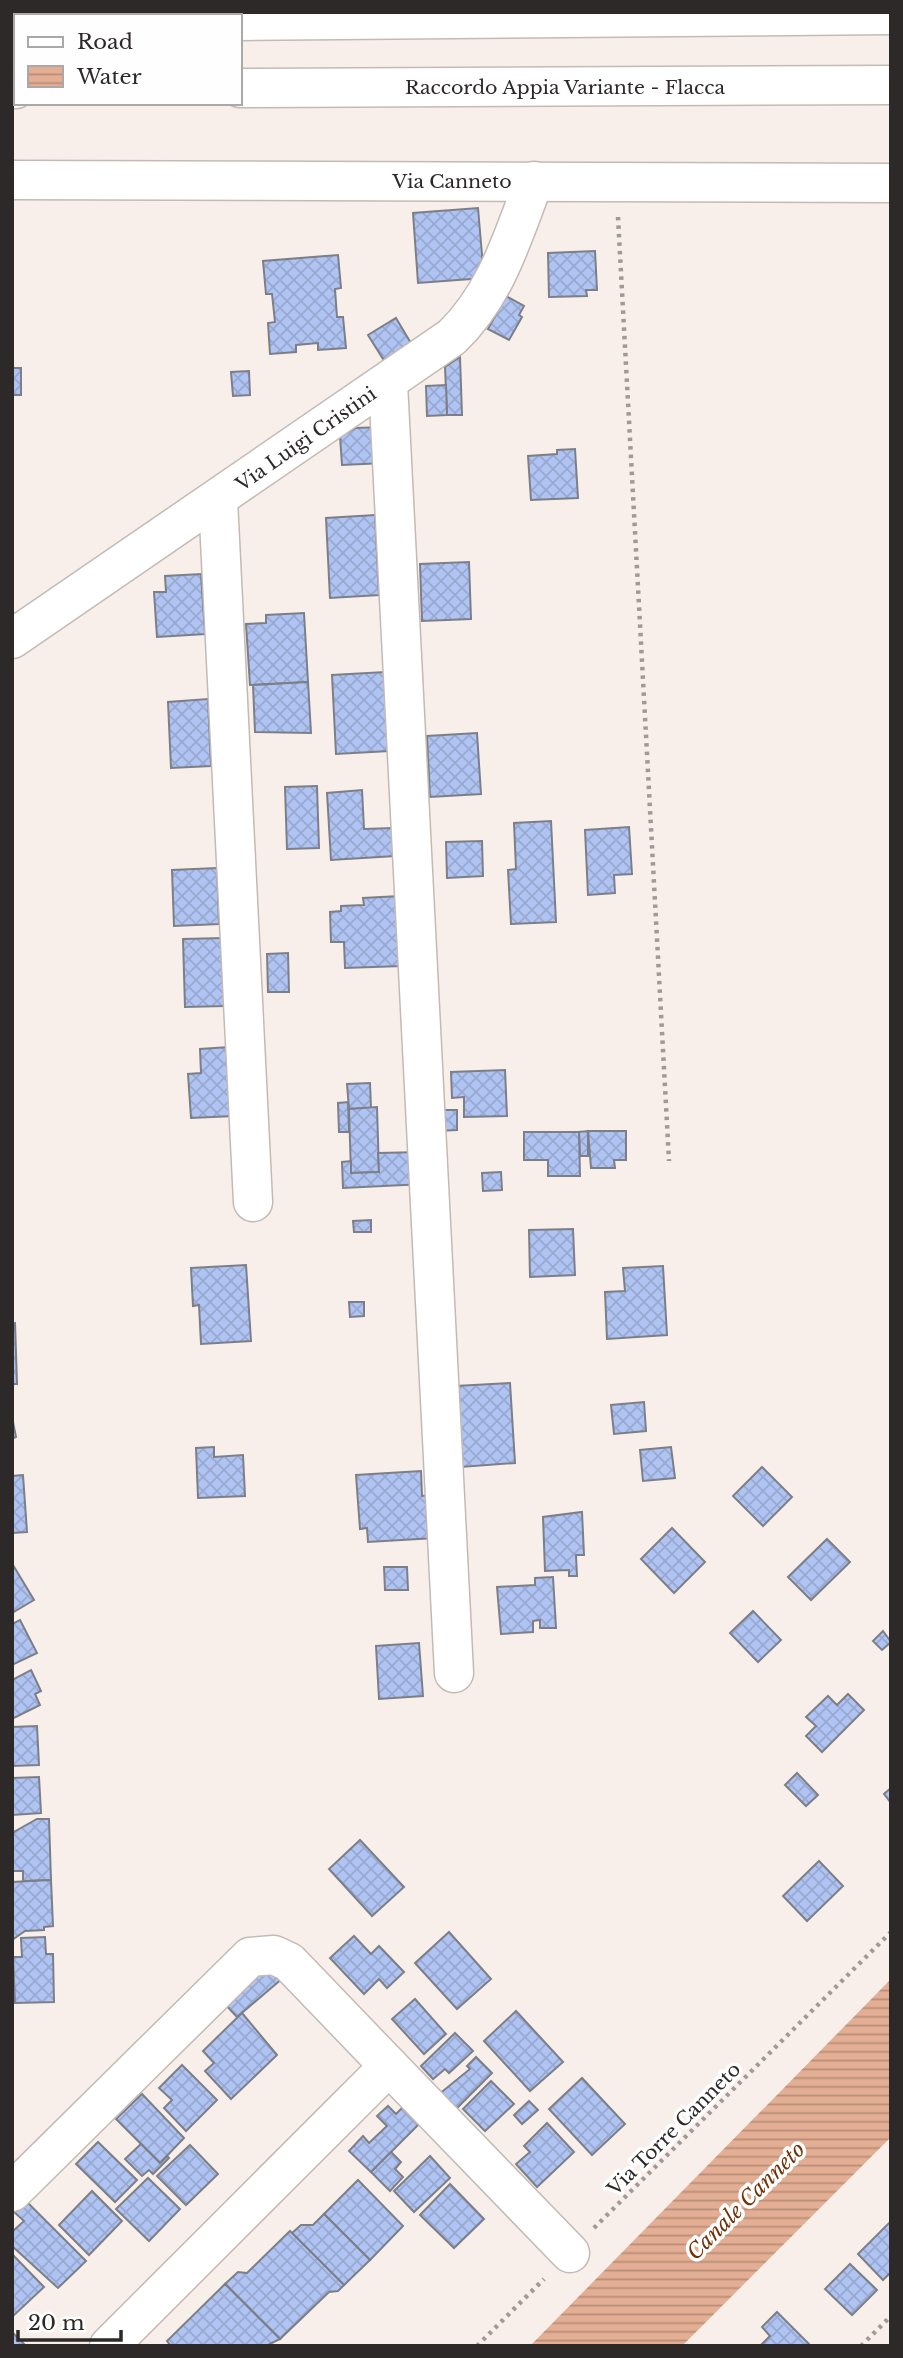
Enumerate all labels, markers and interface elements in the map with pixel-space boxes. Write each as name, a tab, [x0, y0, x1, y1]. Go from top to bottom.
legend	[14, 14, 242, 105]
text: Road	[77, 29, 133, 55]
text: Water	[76, 64, 141, 90]
street label: Raccordo Appia Variante - Flacca	[405, 76, 725, 99]
street label: Via Canneto	[391, 170, 512, 193]
street label: Via Luigi Cristini	[231, 382, 381, 497]
street label: Via Torre Canneto	[602, 2058, 745, 2201]
water label: Canale Canneto	[682, 2137, 810, 2265]
scale bar	[18, 2298, 121, 2342]
text: 20 m	[28, 2310, 85, 2336]

